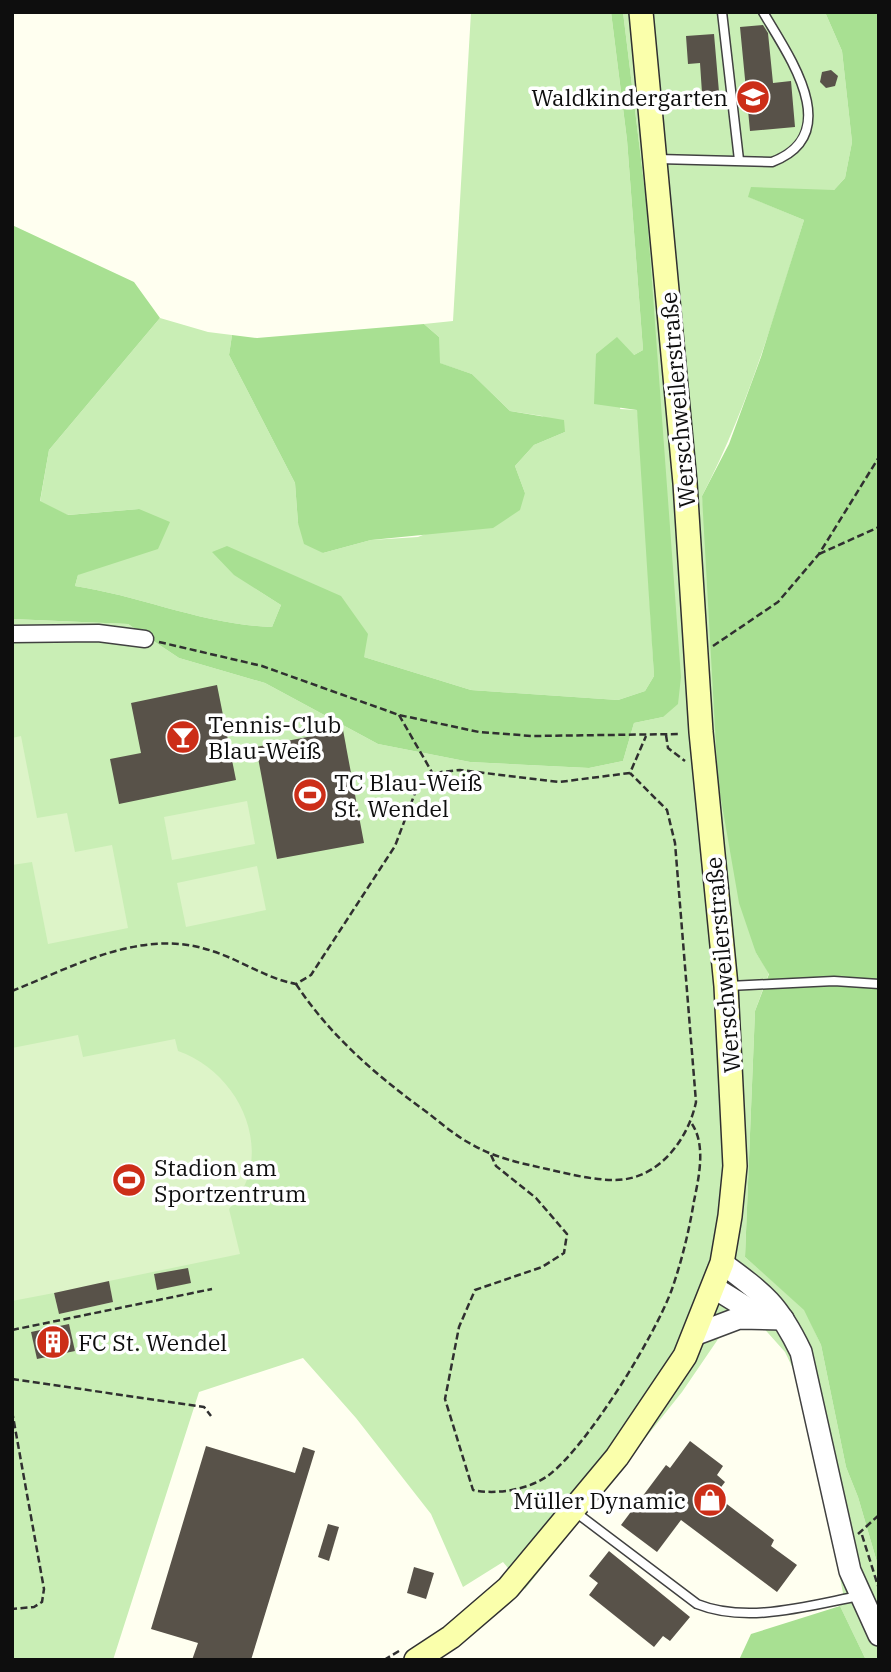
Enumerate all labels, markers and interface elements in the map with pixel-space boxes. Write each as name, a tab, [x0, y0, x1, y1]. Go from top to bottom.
school or university icon: Waldkindergarten	[734, 78, 772, 116]
place label: Waldkindergarten	[531, 82, 728, 112]
street label: Werschweilerstraße	[653, 291, 701, 509]
place label: Tennis-Club Blau-Weiß	[208, 709, 341, 765]
bar icon: Tennis-Club Blau-Weiß	[164, 718, 202, 756]
place label: TC Blau-Weiß St. Wendel	[334, 767, 482, 823]
sports icon: TC Blau-Weiß St. Wendel	[291, 776, 329, 814]
street label: Werschweilerstraße	[698, 856, 746, 1074]
place label: Stadion am Sportzentrum	[154, 1152, 307, 1208]
sports icon: Stadion am Sportzentrum	[110, 1161, 148, 1199]
building icon: FC St. Wendel	[34, 1323, 72, 1361]
place label: FC St. Wendel	[78, 1327, 227, 1357]
shop icon: Müller Dynamic	[691, 1481, 729, 1519]
place label: Müller Dynamic	[513, 1485, 686, 1515]

